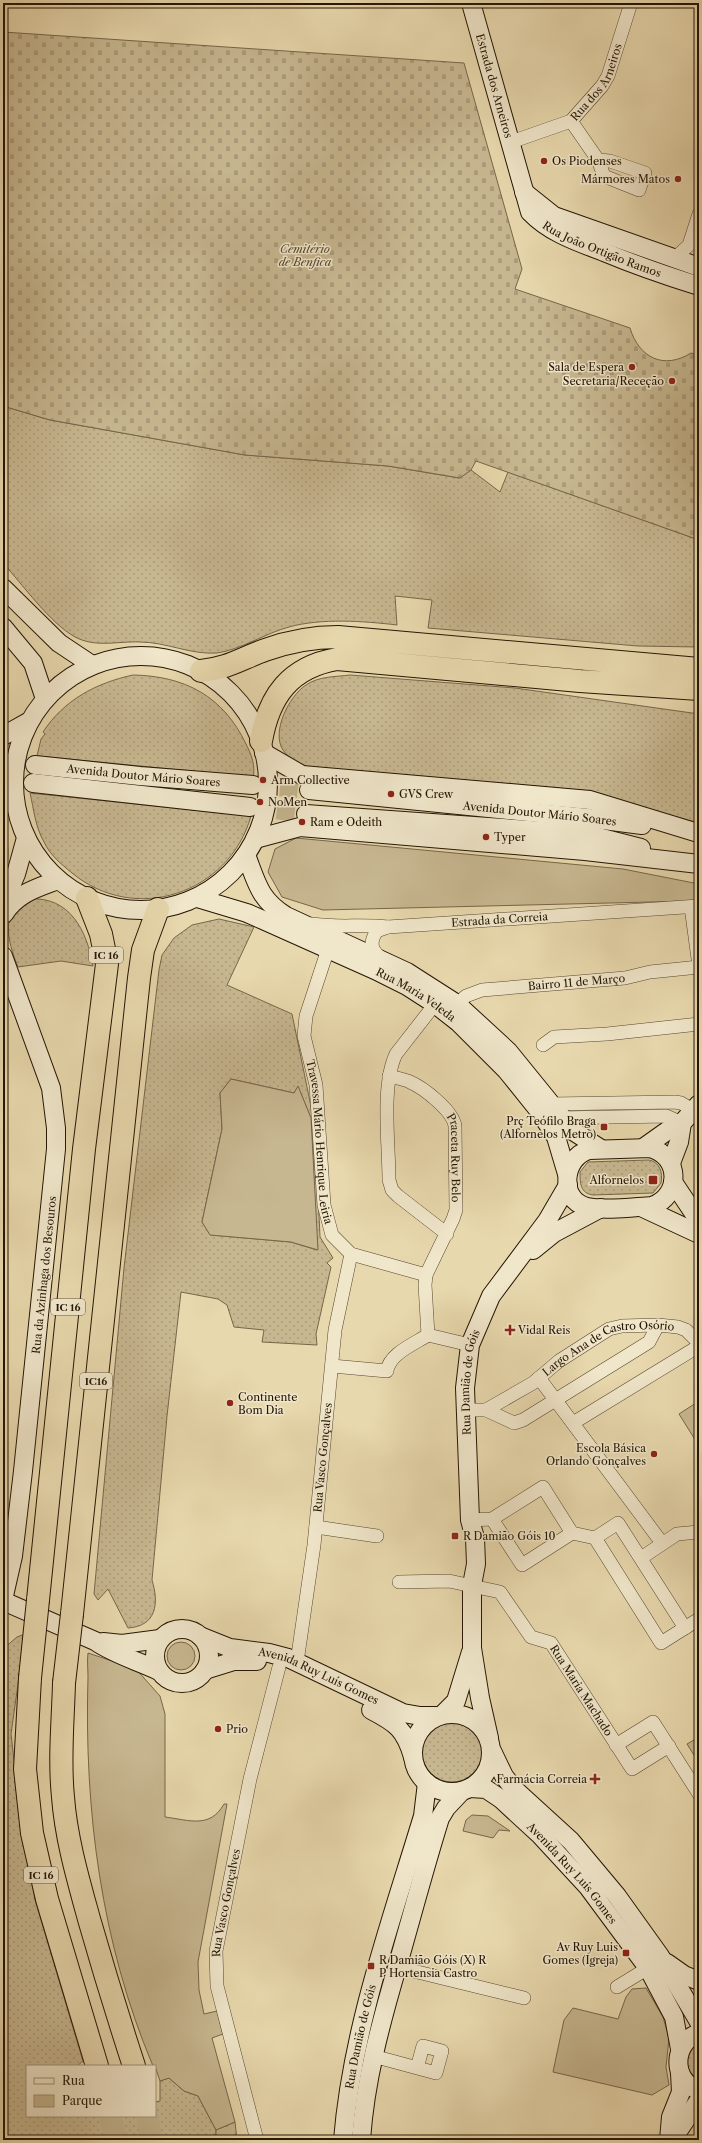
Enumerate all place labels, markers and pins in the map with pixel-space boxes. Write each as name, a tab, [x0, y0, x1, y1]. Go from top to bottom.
place label: Os Piodenses	[552, 154, 622, 168]
marker: Os Piodenses	[539, 156, 549, 166]
place label: Mármores Matos	[581, 172, 670, 186]
marker: Mármores Matos	[673, 174, 683, 184]
place label: Sala de Espera	[548, 360, 624, 374]
marker: Sala de Espera	[627, 362, 637, 372]
place label: Secretaria/Receção	[563, 374, 664, 388]
marker: Secretaria/Receção	[667, 376, 677, 386]
place label: Arm Collective	[270, 773, 350, 787]
marker: Arm Collective	[258, 775, 268, 785]
place label: GVS Crew	[399, 787, 454, 801]
marker: GVS Crew	[386, 789, 396, 799]
place label: NoMen	[268, 795, 307, 809]
marker: NoMen	[255, 797, 265, 807]
place label: Ram e Odeith	[310, 815, 382, 829]
marker: Ram e Odeith	[297, 817, 307, 827]
place label: Typer	[494, 830, 526, 844]
marker: Typer	[481, 832, 491, 842]
place label: Prç Teófilo Braga (Alfornelos Metro)	[500, 1114, 596, 1141]
marker: Prç Teófilo Braga (Alfornelos Metro)	[599, 1122, 609, 1132]
place label: Alfornelos	[589, 1173, 644, 1187]
marker: Alfornelos	[647, 1174, 659, 1186]
place label: Vidal Reis	[517, 1323, 570, 1337]
marker: Vidal Reis	[505, 1325, 515, 1335]
place label: Continente Bom Dia	[238, 1390, 297, 1417]
marker: Continente Bom Dia	[225, 1398, 235, 1408]
place label: Escola Básica Orlando Gonçalves	[546, 1441, 646, 1468]
marker: Escola Básica Orlando Gonçalves	[649, 1449, 659, 1459]
place label: R Damião Góis 10	[463, 1529, 556, 1543]
marker: R Damião Góis 10	[450, 1531, 460, 1541]
place label: Prio	[226, 1722, 248, 1736]
marker: Prio	[213, 1724, 223, 1734]
place label: Farmácia Correia	[496, 1772, 587, 1786]
marker: Farmácia Correia	[590, 1774, 600, 1784]
place label: Av Ruy Luis Gomes (Igreja)	[542, 1940, 618, 1967]
marker: Av Ruy Luis Gomes (Igreja)	[621, 1948, 631, 1958]
place label: R Damião Góis (X) R P Hortensia Castro	[379, 1953, 487, 1980]
marker: R Damião Góis (X) R P Hortensia Castro	[366, 1961, 376, 1971]

